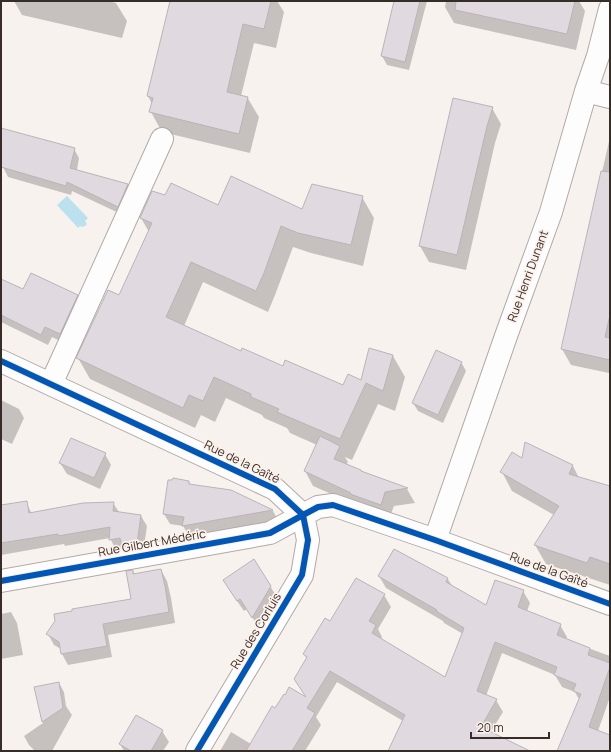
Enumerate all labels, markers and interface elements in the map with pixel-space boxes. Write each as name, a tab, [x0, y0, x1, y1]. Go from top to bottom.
street label: Rue Henri Dunant	[503, 227, 552, 324]
street label: Rue de la Gaîté	[202, 436, 283, 487]
street label: Rue Gilbert Médéric	[97, 525, 207, 560]
street label: Rue de la Gaîté	[508, 547, 591, 592]
street label: Rue des Corluis	[226, 590, 285, 672]
scale bar	[471, 714, 549, 740]
text: 20 m	[477, 719, 504, 736]

